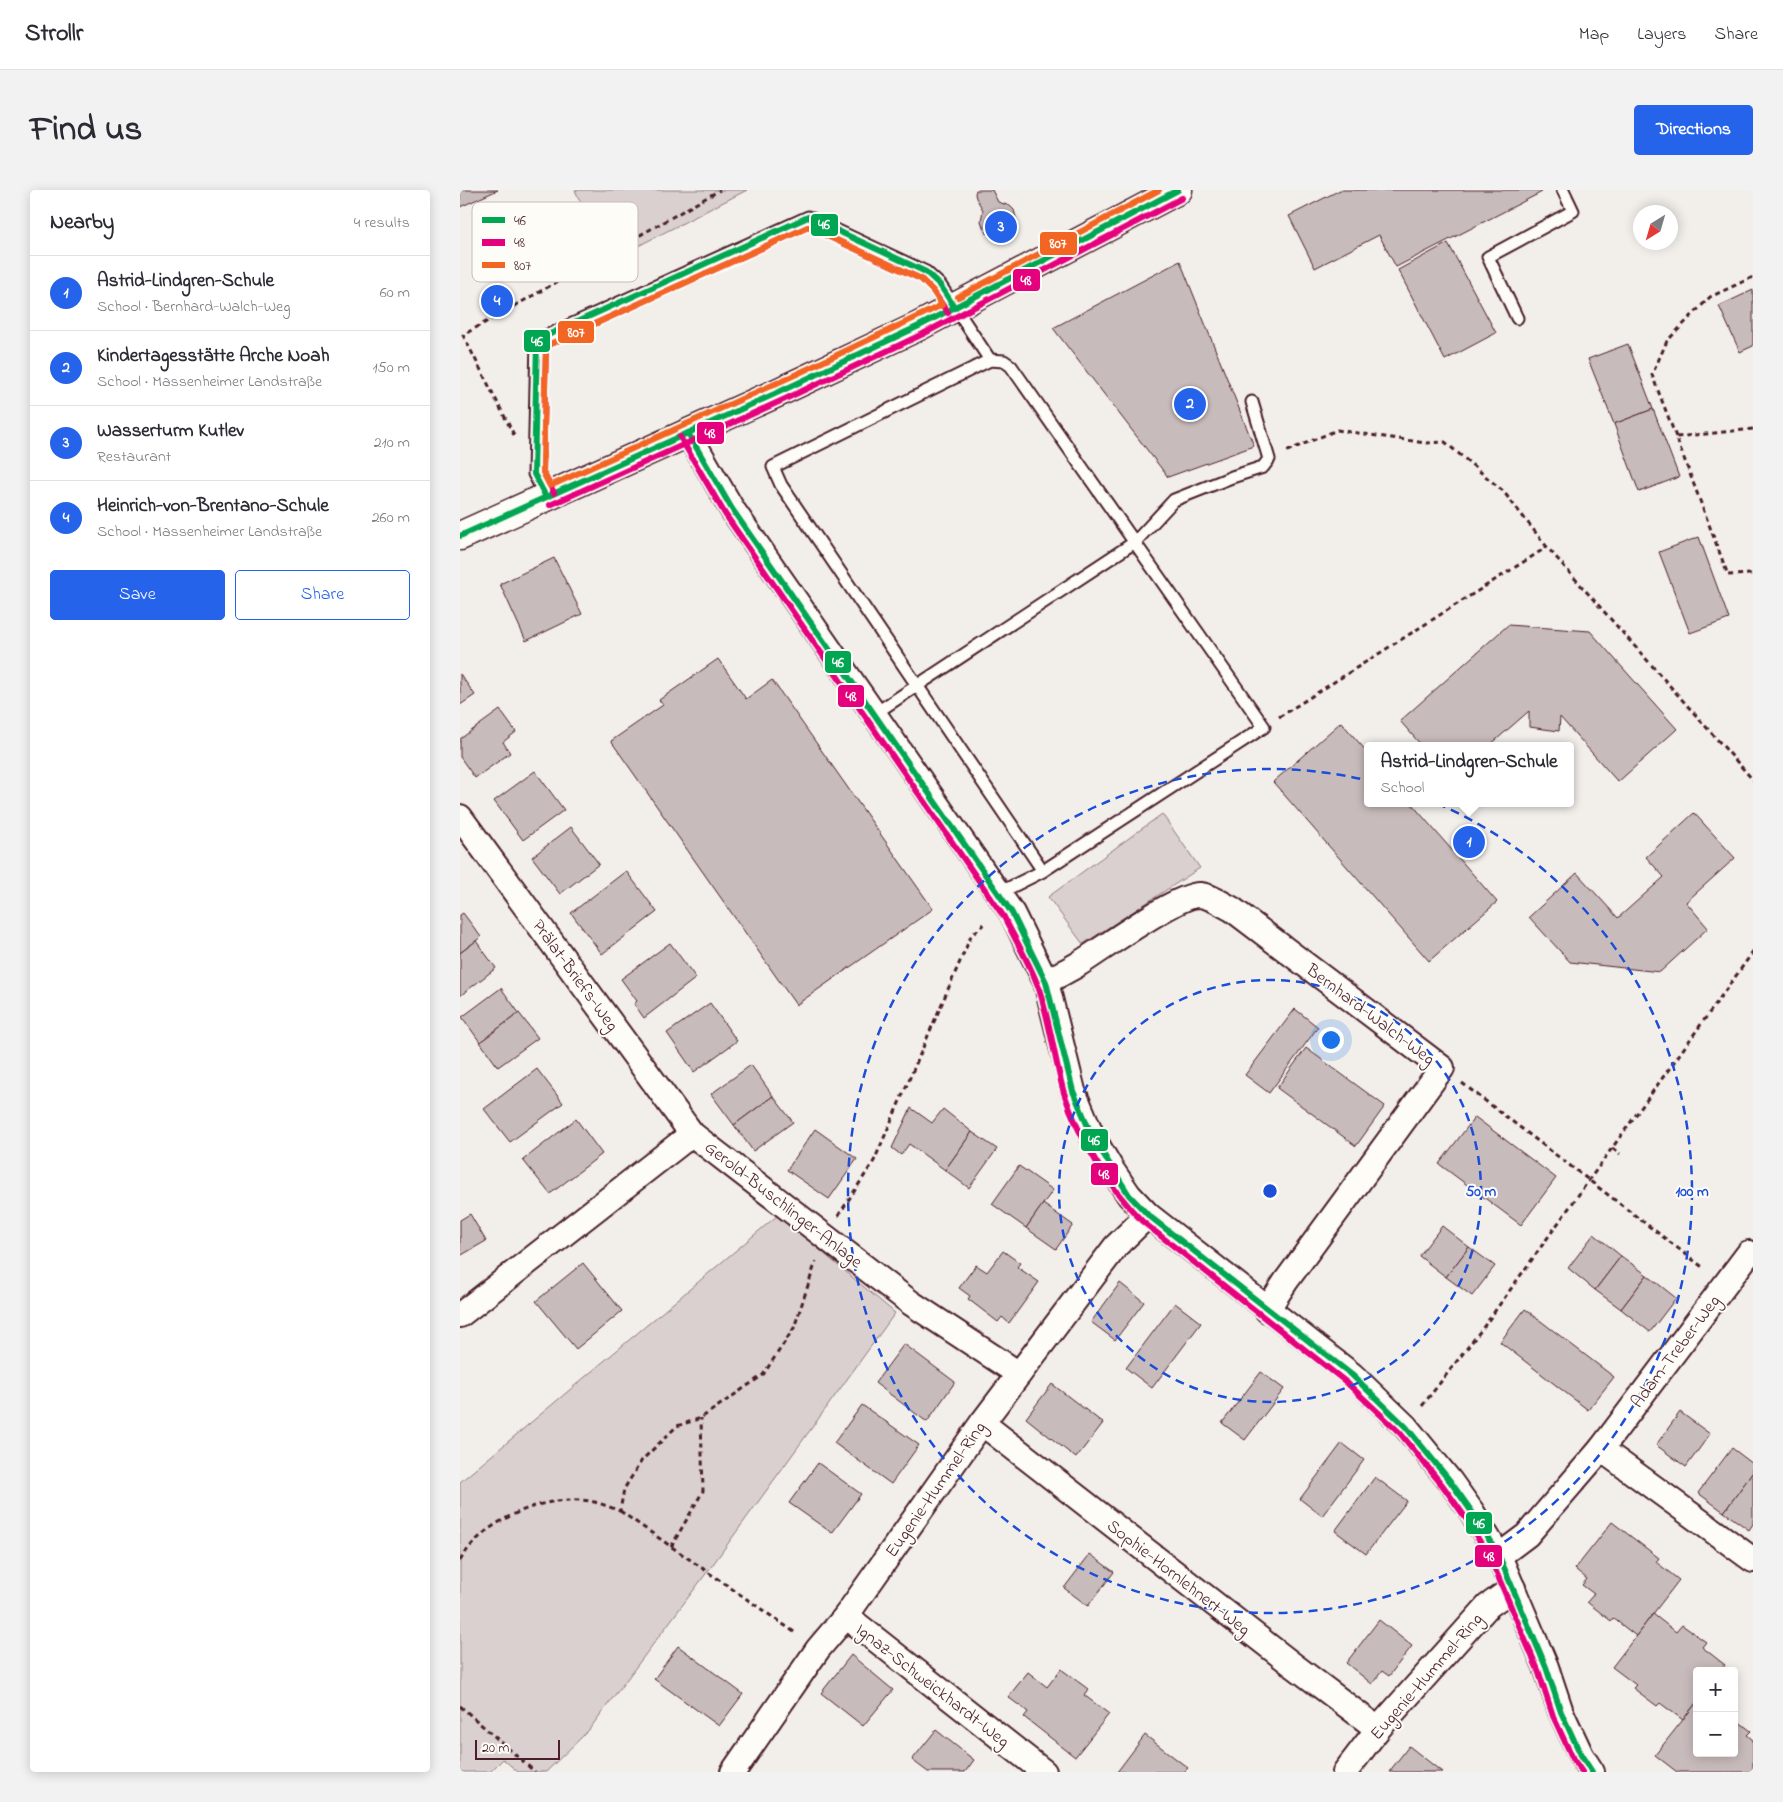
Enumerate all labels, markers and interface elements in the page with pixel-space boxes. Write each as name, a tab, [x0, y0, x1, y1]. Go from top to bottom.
text: Strollr	[25, 17, 83, 52]
text: Map	[1579, 22, 1609, 48]
text: Layers	[1637, 22, 1687, 48]
text: Share	[1715, 22, 1758, 48]
text: Find us	[30, 105, 142, 156]
button: Directions	[1634, 105, 1753, 155]
legend	[472, 202, 638, 282]
north arrow	[1633, 205, 1678, 250]
text: Nearby	[50, 208, 114, 238]
pin: 3	[985, 208, 1017, 246]
text: 4 results	[354, 211, 410, 235]
text: 46	[514, 211, 526, 232]
line badge: 46	[810, 213, 839, 237]
text: 46	[817, 215, 831, 236]
line badge: 807	[1039, 231, 1078, 256]
text: 48	[514, 233, 525, 254]
text: 807	[1048, 234, 1067, 255]
text: 807	[514, 256, 531, 277]
text: Astrid-Lindgren-Schule	[97, 268, 274, 295]
line badge: 48	[1012, 268, 1041, 292]
text: 48	[1019, 271, 1032, 292]
text: 1	[63, 281, 69, 305]
text: 60 m	[380, 281, 410, 305]
pin: 4	[481, 282, 513, 320]
text: School · Bernhard-Walch-Weg	[97, 295, 290, 319]
line badge: 807	[557, 320, 595, 344]
text: 807	[566, 323, 585, 344]
line badge: 46	[523, 329, 551, 353]
text: 46	[530, 332, 544, 353]
text: Kindertagesstätte Arche Noah	[97, 343, 329, 370]
text: 2	[62, 356, 70, 380]
text: 150 m	[372, 356, 410, 380]
text: School · Massenheimer Landstraße	[97, 370, 322, 394]
pin: 2	[1174, 385, 1206, 423]
text: Wasserturm Kutlev	[97, 418, 244, 445]
line badge: 48	[696, 421, 725, 445]
text: 48	[703, 424, 716, 445]
text: 3	[63, 431, 69, 455]
text: 210 m	[374, 431, 410, 455]
text: Restaurant	[97, 445, 171, 469]
text: Heinrich-von-Brentano-Schule	[97, 493, 329, 520]
text: 4	[63, 506, 69, 530]
text: 260 m	[372, 506, 410, 530]
text: School · Massenheimer Landstraße	[97, 520, 322, 544]
button: Save	[50, 570, 225, 620]
button: Share	[235, 570, 410, 620]
line badge: 46	[824, 650, 852, 674]
text: 46	[831, 653, 845, 674]
line badge: 48	[837, 684, 865, 708]
text: 48	[844, 687, 857, 708]
popup	[1364, 742, 1574, 807]
text: Astrid-Lindgren-Schule	[1381, 749, 1558, 776]
text: School	[1381, 776, 1424, 800]
pin: 1	[1453, 823, 1485, 861]
street label: Prälat-Briefs-Weg	[524, 915, 624, 1038]
street label: Bernhard-Walch-Weg	[1298, 958, 1440, 1074]
your location	[1318, 1027, 1344, 1053]
line badge: 46	[1080, 1128, 1109, 1152]
text: 46	[1087, 1131, 1101, 1152]
street label: Gerold-Buschlinger-Anlage	[698, 1136, 868, 1277]
line badge: 48	[1090, 1162, 1119, 1186]
text: 48	[1097, 1165, 1110, 1186]
text: 50 m	[1466, 1181, 1497, 1203]
text: 100 m	[1675, 1181, 1709, 1203]
centre of rings	[1261, 1182, 1279, 1200]
street label: Adam-Treber-Weg	[1625, 1290, 1729, 1415]
street label: Eugenie-Hummel-Ring	[880, 1417, 994, 1564]
line badge: 46	[1465, 1511, 1493, 1535]
street label: Sophie-Hornlehnert-Weg	[1100, 1514, 1255, 1644]
text: 46	[1472, 1514, 1486, 1535]
line badge: 48	[1474, 1544, 1503, 1568]
text: 48	[1482, 1547, 1495, 1568]
street label: Eugenie-Hummel-Ring	[1365, 1608, 1491, 1747]
street label: Ignaz-Schweickhardt-Weg	[849, 1618, 1014, 1756]
map controls	[1693, 1667, 1738, 1757]
button: +	[1693, 1667, 1738, 1712]
button: −	[1693, 1712, 1738, 1757]
scale bar	[475, 1737, 560, 1760]
text: 20 m	[482, 1738, 509, 1759]

